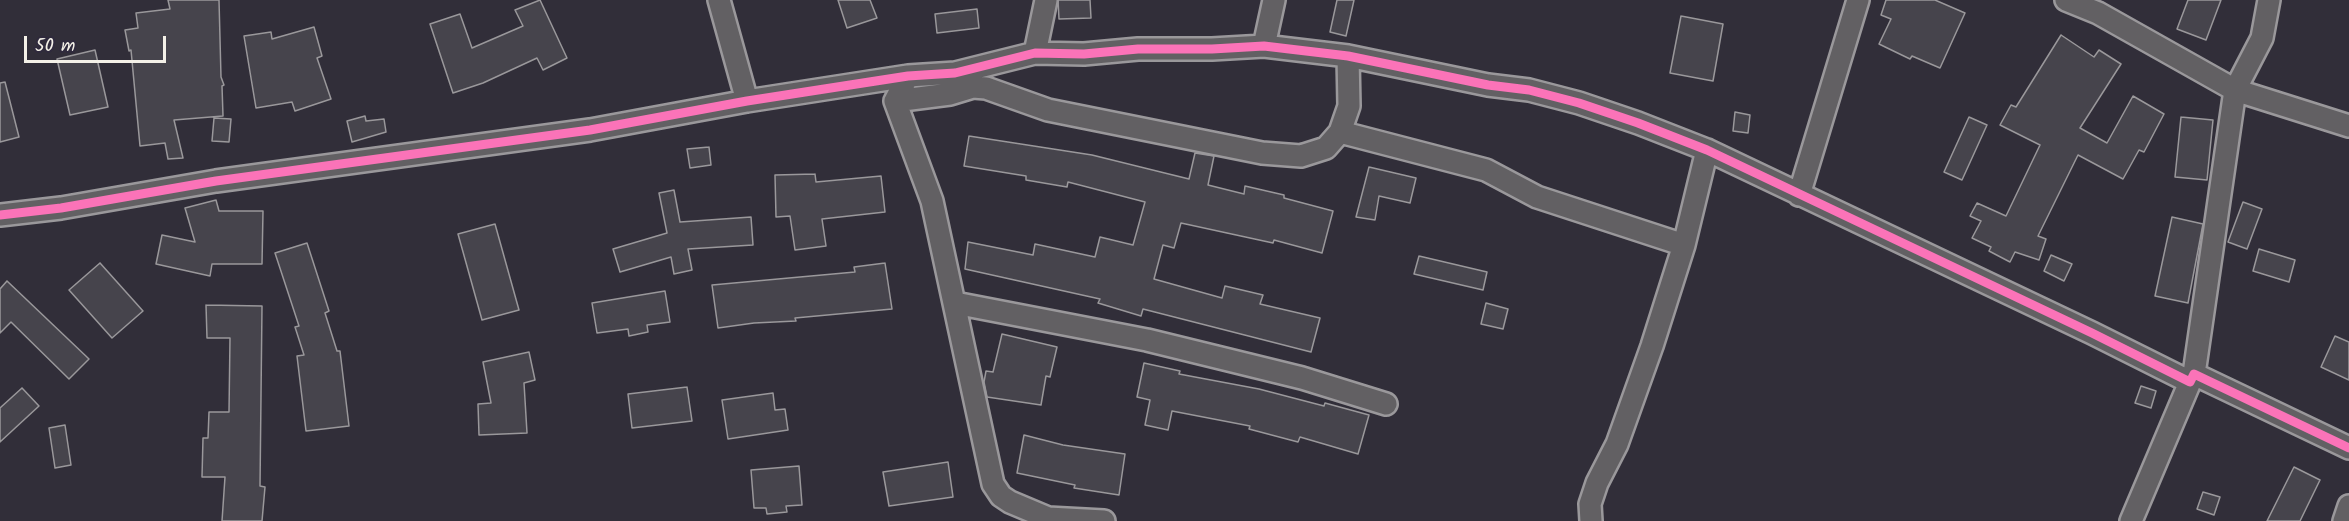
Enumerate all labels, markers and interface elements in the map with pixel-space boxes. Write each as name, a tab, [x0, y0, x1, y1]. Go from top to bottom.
scale bar	[27, 24, 170, 62]
text: 50 m	[35, 32, 75, 61]

